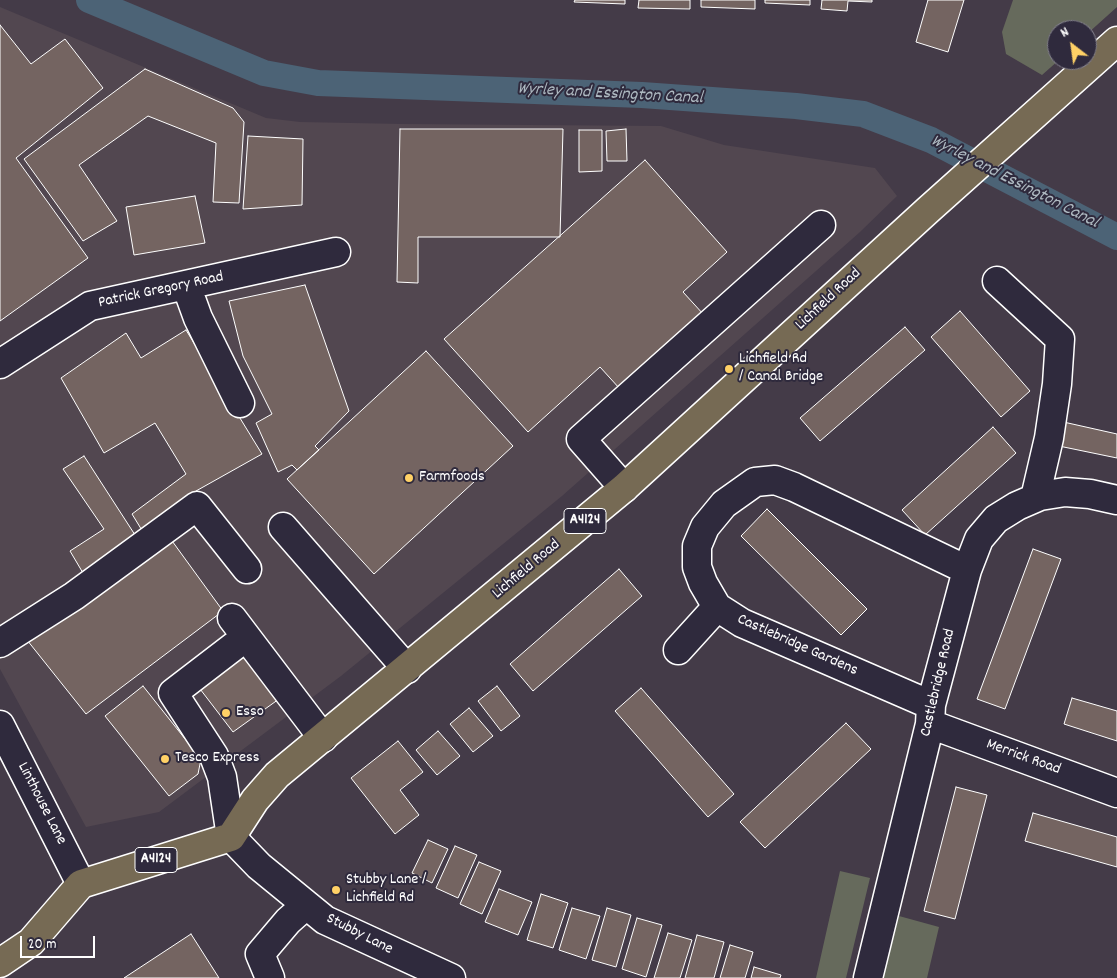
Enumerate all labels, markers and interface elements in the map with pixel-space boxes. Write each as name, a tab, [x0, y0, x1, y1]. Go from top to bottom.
north arrow	[1047, 20, 1097, 70]
text: N	[1057, 22, 1073, 43]
water label: Wyrley and Essington Canal	[517, 79, 703, 111]
water label: Wyrley and Essington Canal	[926, 131, 1102, 235]
street label: Lichfield Road	[792, 265, 866, 335]
street label: Patrick Gregory Road	[97, 268, 225, 314]
place label: Lichfield Rd / Canal Bridge	[739, 350, 823, 388]
marker: Lichfield Rd / Canal Bridge	[723, 363, 735, 375]
place label: Farmfoods	[419, 468, 485, 488]
marker: Farmfoods	[403, 472, 415, 484]
road number: A4124	[564, 508, 606, 534]
street label: Lichfield Road	[489, 536, 565, 604]
street label: Castlebridge Gardens	[734, 611, 860, 681]
street label: Castlebridge Road	[917, 627, 961, 739]
place label: Esso	[236, 703, 264, 723]
marker: Esso	[220, 707, 232, 719]
street label: Merrick Road	[983, 736, 1063, 780]
place label: Tesco Express	[175, 749, 259, 769]
marker: Tesco Express	[159, 753, 171, 765]
street label: Linthouse Lane	[12, 760, 70, 848]
road number: A4124	[135, 848, 177, 872]
place label: Stubby Lane / Lichfield Rd	[346, 871, 427, 909]
marker: Stubby Lane / Lichfield Rd	[330, 884, 342, 896]
street label: Stubby Lane	[322, 910, 396, 960]
scale bar	[22, 926, 98, 958]
text: 20 m	[28, 934, 56, 956]

